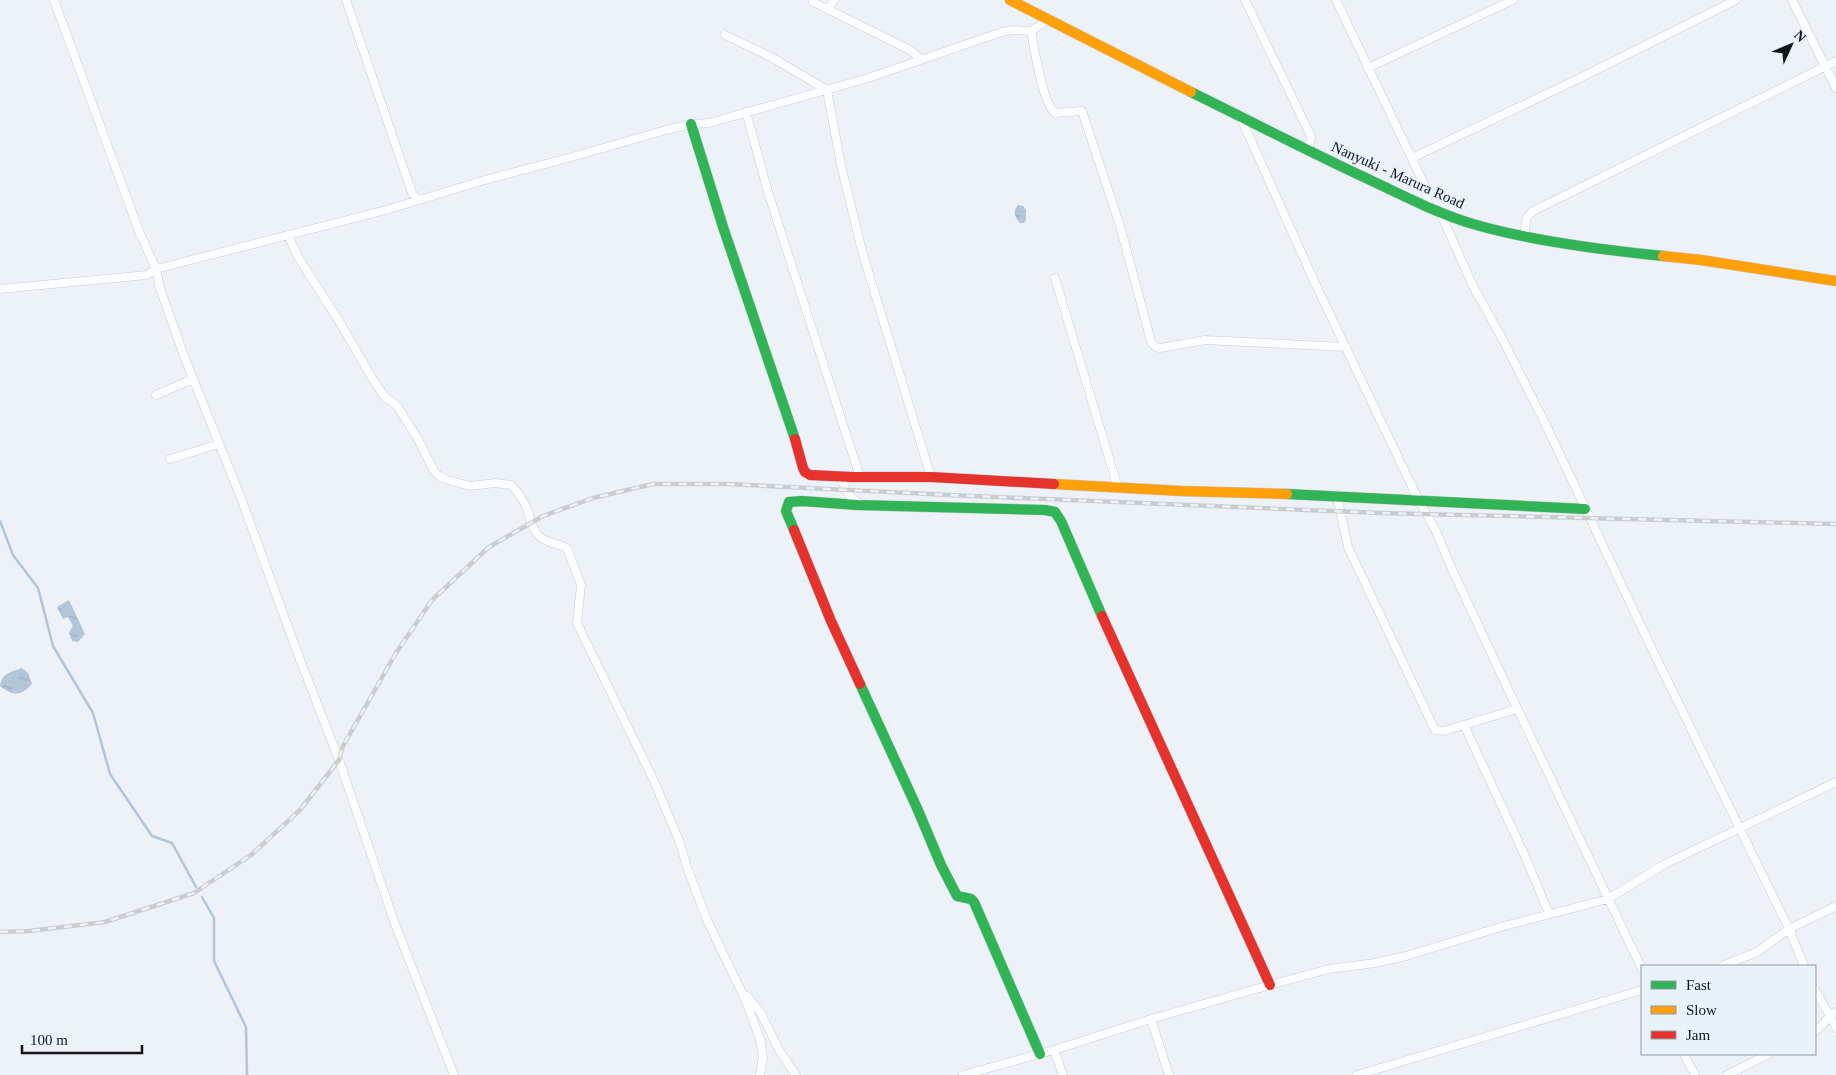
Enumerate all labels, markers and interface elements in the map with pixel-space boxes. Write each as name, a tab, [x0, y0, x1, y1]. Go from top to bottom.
north arrow	[1766, 20, 1816, 70]
text: N	[1791, 27, 1809, 45]
street label: Nanyuki - Marura Road	[1329, 138, 1467, 212]
legend	[1641, 965, 1816, 1055]
text: Fast	[1686, 977, 1712, 993]
text: Slow	[1686, 1002, 1717, 1018]
scale bar	[22, 1022, 142, 1054]
text: Jam	[1686, 1027, 1710, 1043]
text: 100 m	[30, 1032, 68, 1048]

